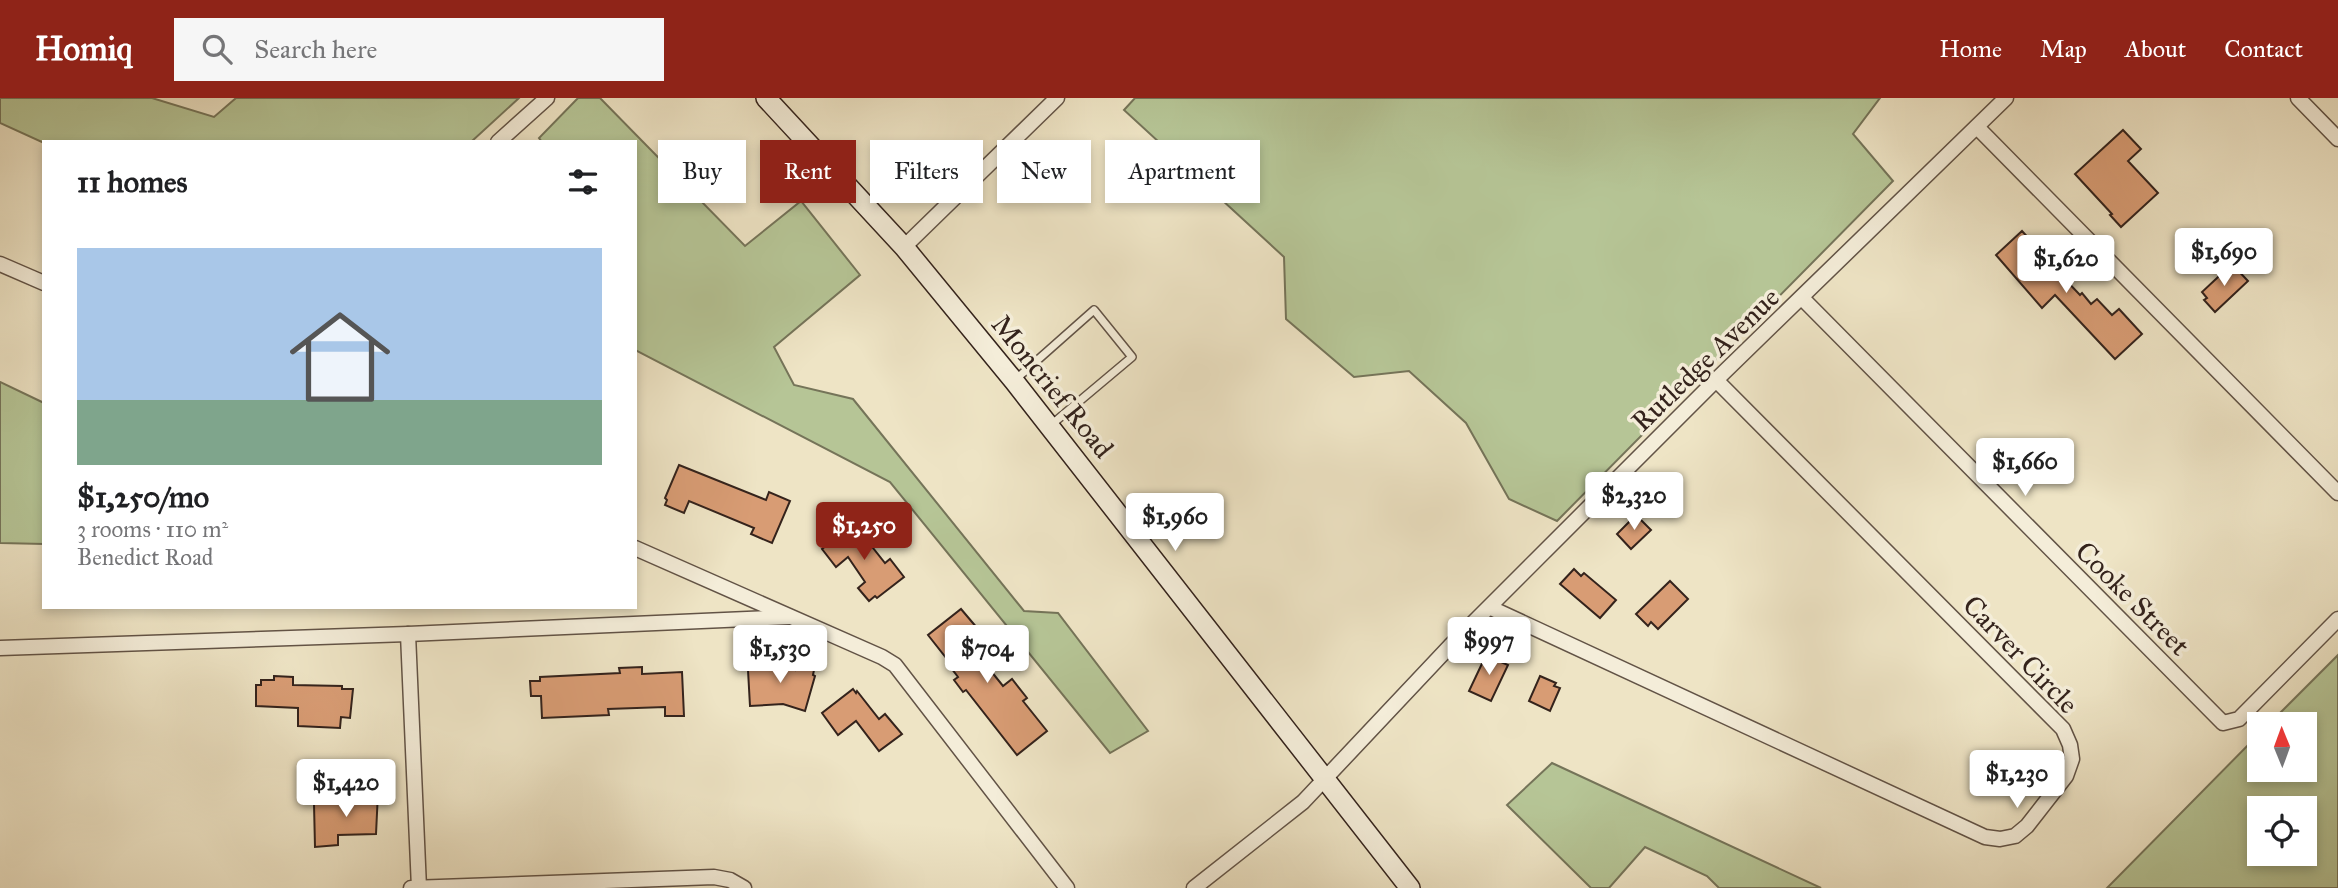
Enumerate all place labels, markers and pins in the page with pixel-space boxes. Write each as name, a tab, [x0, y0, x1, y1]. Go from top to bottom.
pin: $1,690	[2167, 228, 2281, 288]
pin: $1,620	[2009, 236, 2123, 295]
pin: $1,660	[1968, 438, 2082, 498]
pin: $2,320	[1577, 472, 1691, 532]
pin: $1,960	[1118, 494, 1232, 553]
pin: $1,250	[807, 503, 921, 562]
pin: $997	[1448, 618, 1530, 677]
pin: $1,530	[723, 626, 837, 685]
pin: $704	[946, 626, 1028, 685]
pin: $1,230	[1960, 750, 2074, 810]
pin: $1,420	[289, 760, 403, 819]

